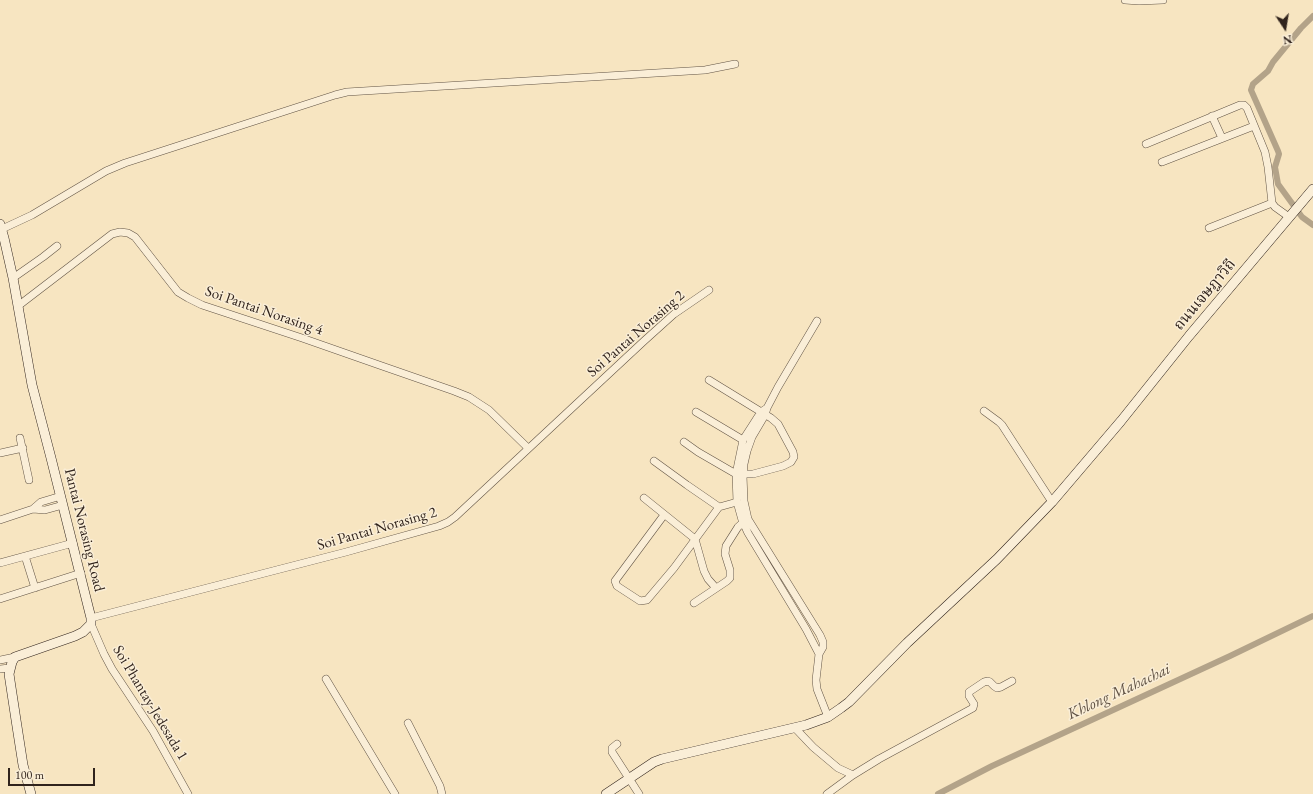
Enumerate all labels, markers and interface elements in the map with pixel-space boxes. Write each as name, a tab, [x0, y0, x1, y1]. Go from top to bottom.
north arrow	[1265, 8, 1305, 48]
text: N	[1282, 32, 1293, 48]
street label: ถนนเจษฎาวิถี	[1170, 256, 1240, 334]
street label: Soi Pantai Norasing 4	[203, 282, 325, 340]
street label: Soi Pantai Norasing 2	[584, 287, 688, 381]
street label: Pantai Norasing Road	[60, 466, 108, 594]
street label: Soi Pantai Norasing 2	[315, 503, 439, 555]
street label: Soi Phantay-Jedesada 1	[109, 642, 191, 764]
water label: Khlong Mahachai	[1064, 660, 1174, 724]
scale bar	[10, 760, 97, 786]
text: 100 m	[15, 767, 44, 783]

